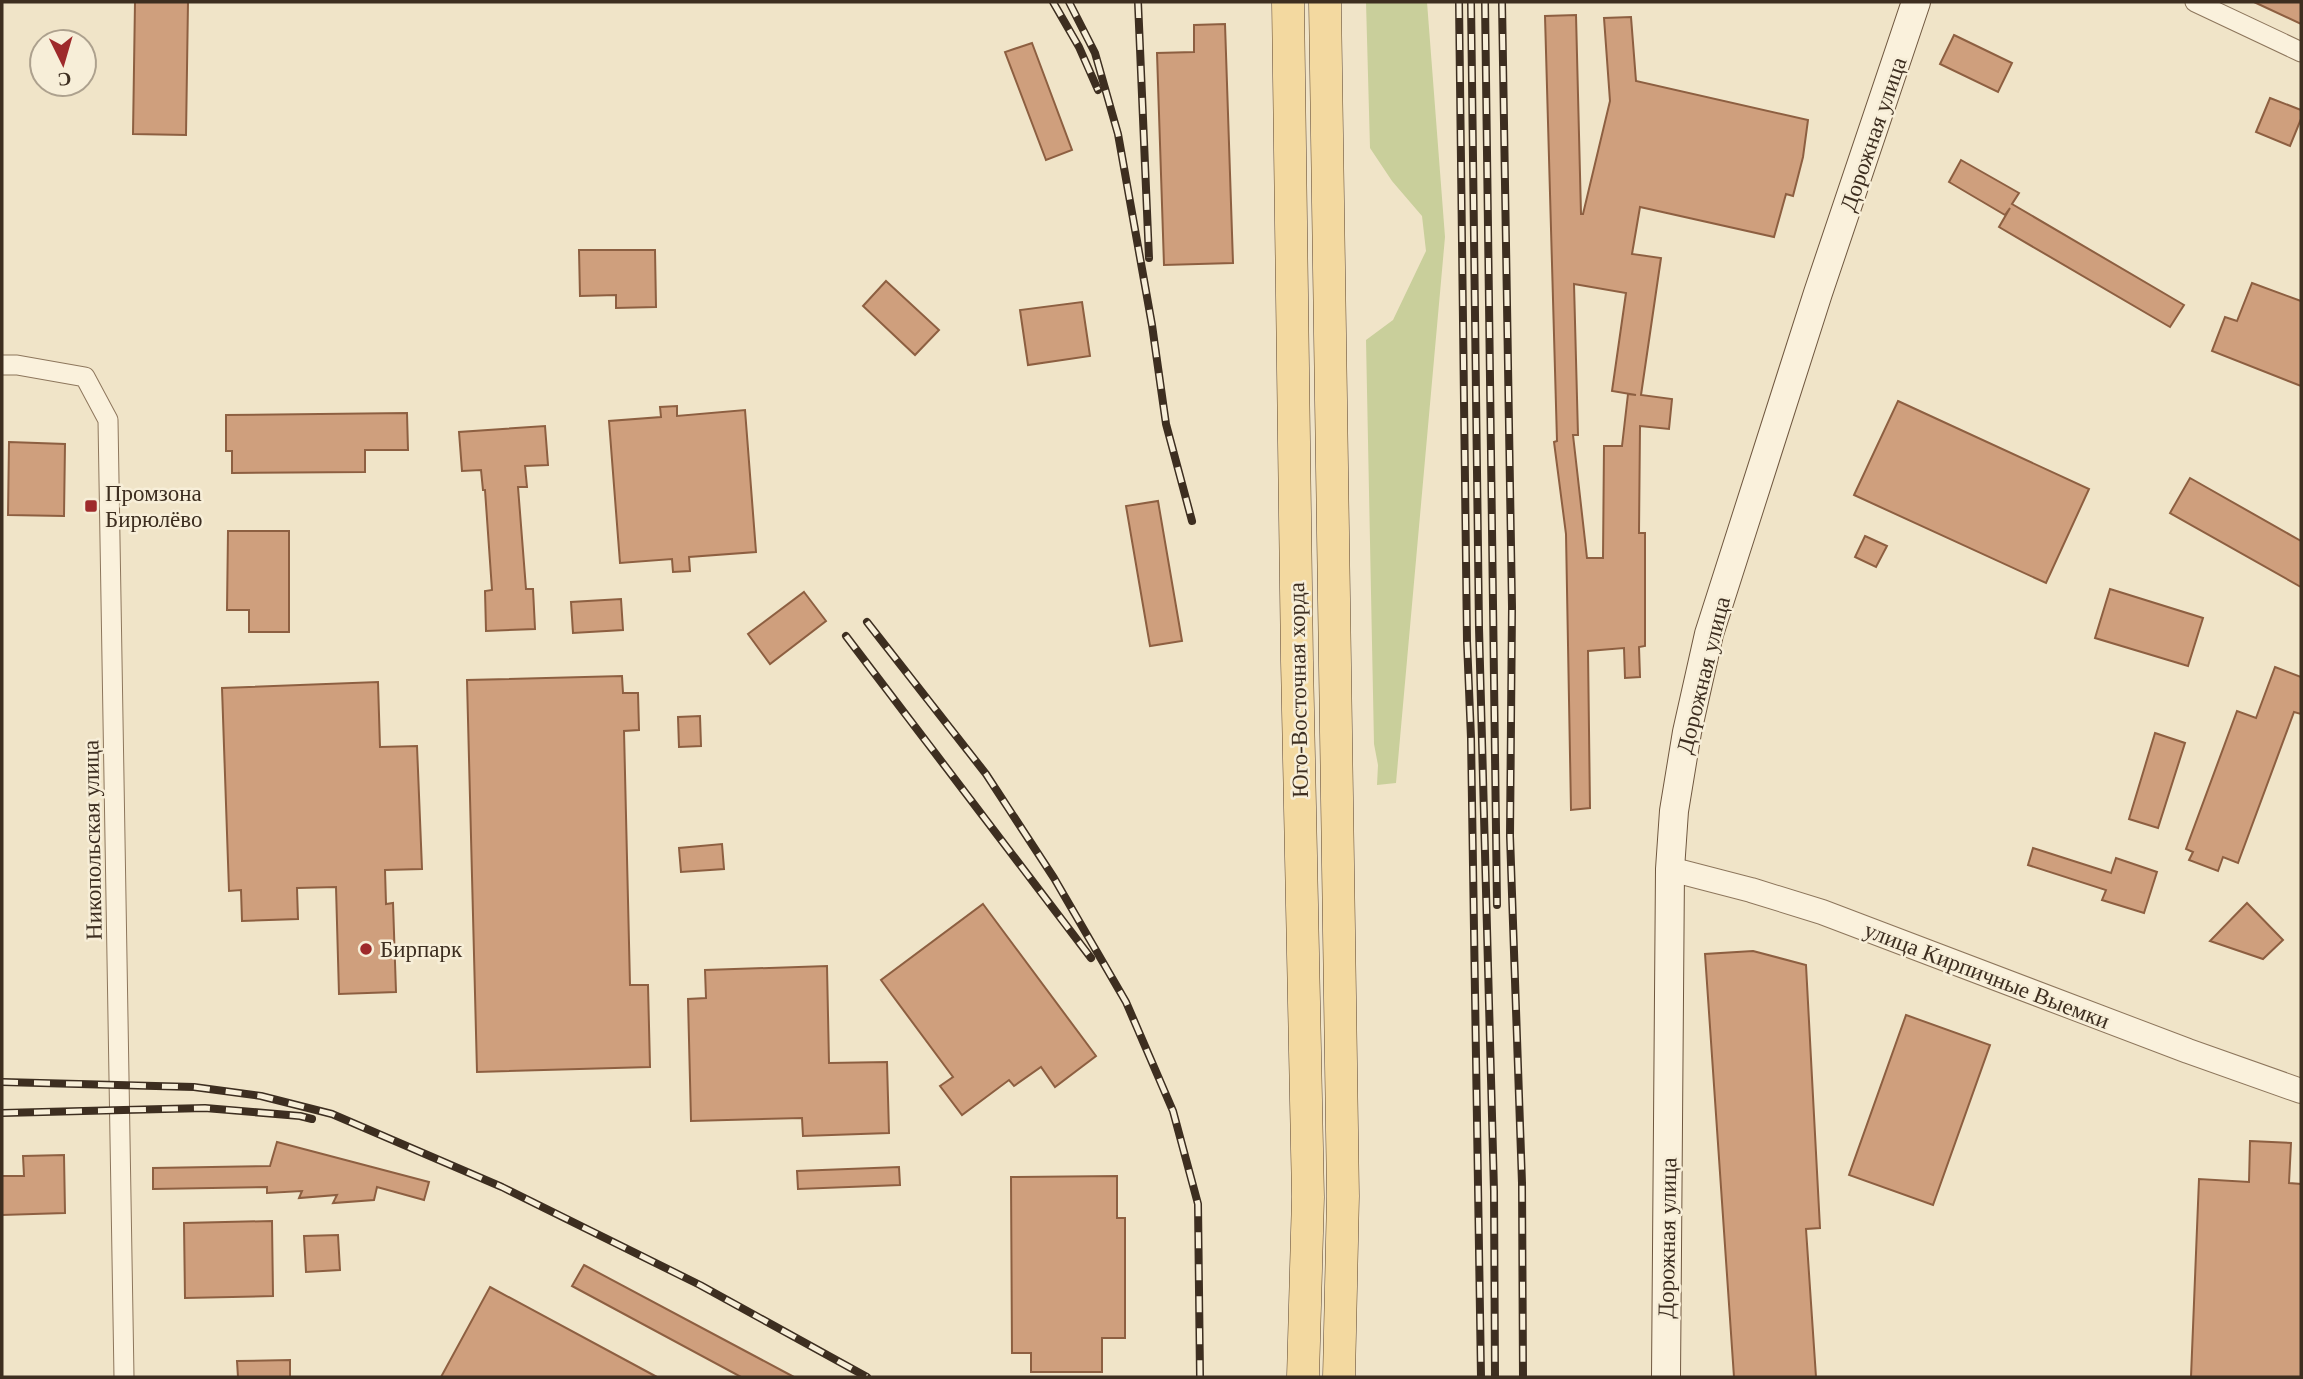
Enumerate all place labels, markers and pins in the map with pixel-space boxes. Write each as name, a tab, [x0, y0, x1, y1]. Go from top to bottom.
place label: Промзона Бирюлёво	[105, 481, 203, 532]
marker: Промзона Бирюлёво	[83, 498, 99, 514]
place label: Бирпарк	[380, 937, 463, 962]
marker: Бирпарк	[358, 941, 374, 957]

